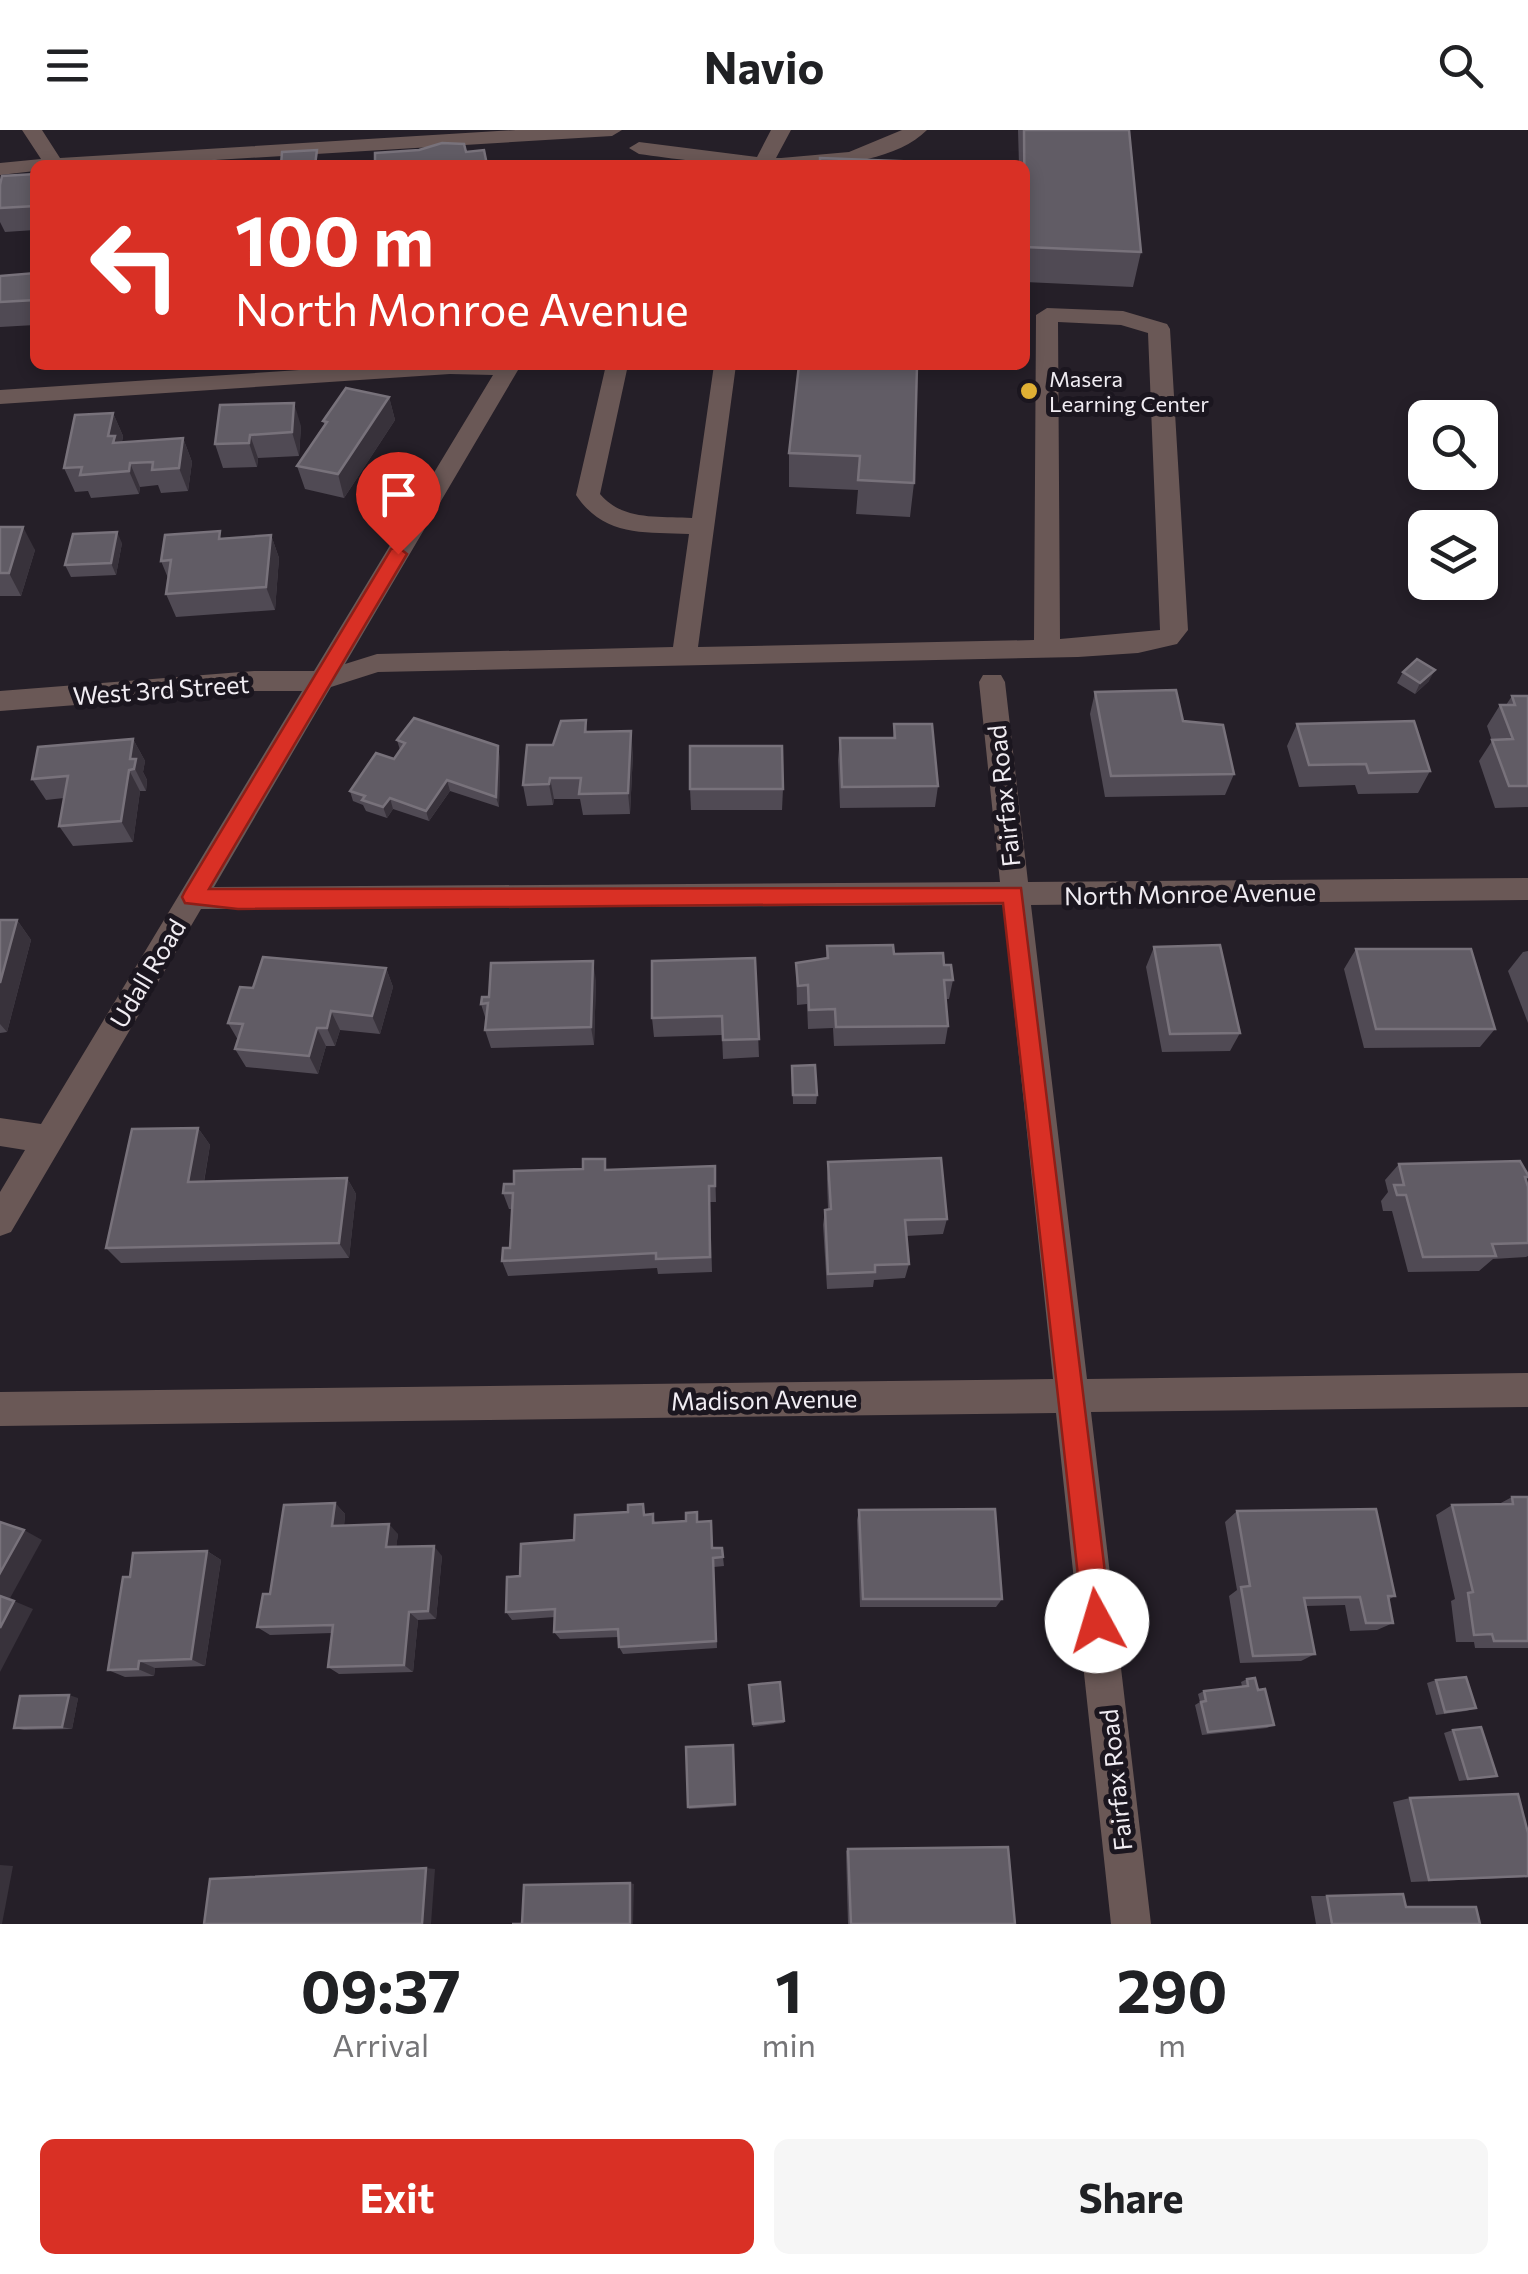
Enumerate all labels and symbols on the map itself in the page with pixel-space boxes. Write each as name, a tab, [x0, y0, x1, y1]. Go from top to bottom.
place label: Masera Learning Center	[1049, 365, 1209, 417]
marker: Masera Learning Center	[1018, 380, 1040, 402]
pin	[356, 452, 441, 555]
street label: West 3rd Street	[72, 668, 250, 710]
street label: Fairfax Road	[981, 724, 1025, 868]
street label: North Monroe Avenue	[1064, 876, 1316, 910]
street label: Udall Road	[103, 913, 191, 1033]
street label: Madison Avenue	[671, 1382, 857, 1416]
position arrow	[1045, 1569, 1149, 1673]
street label: Fairfax Road	[1093, 1708, 1137, 1852]

